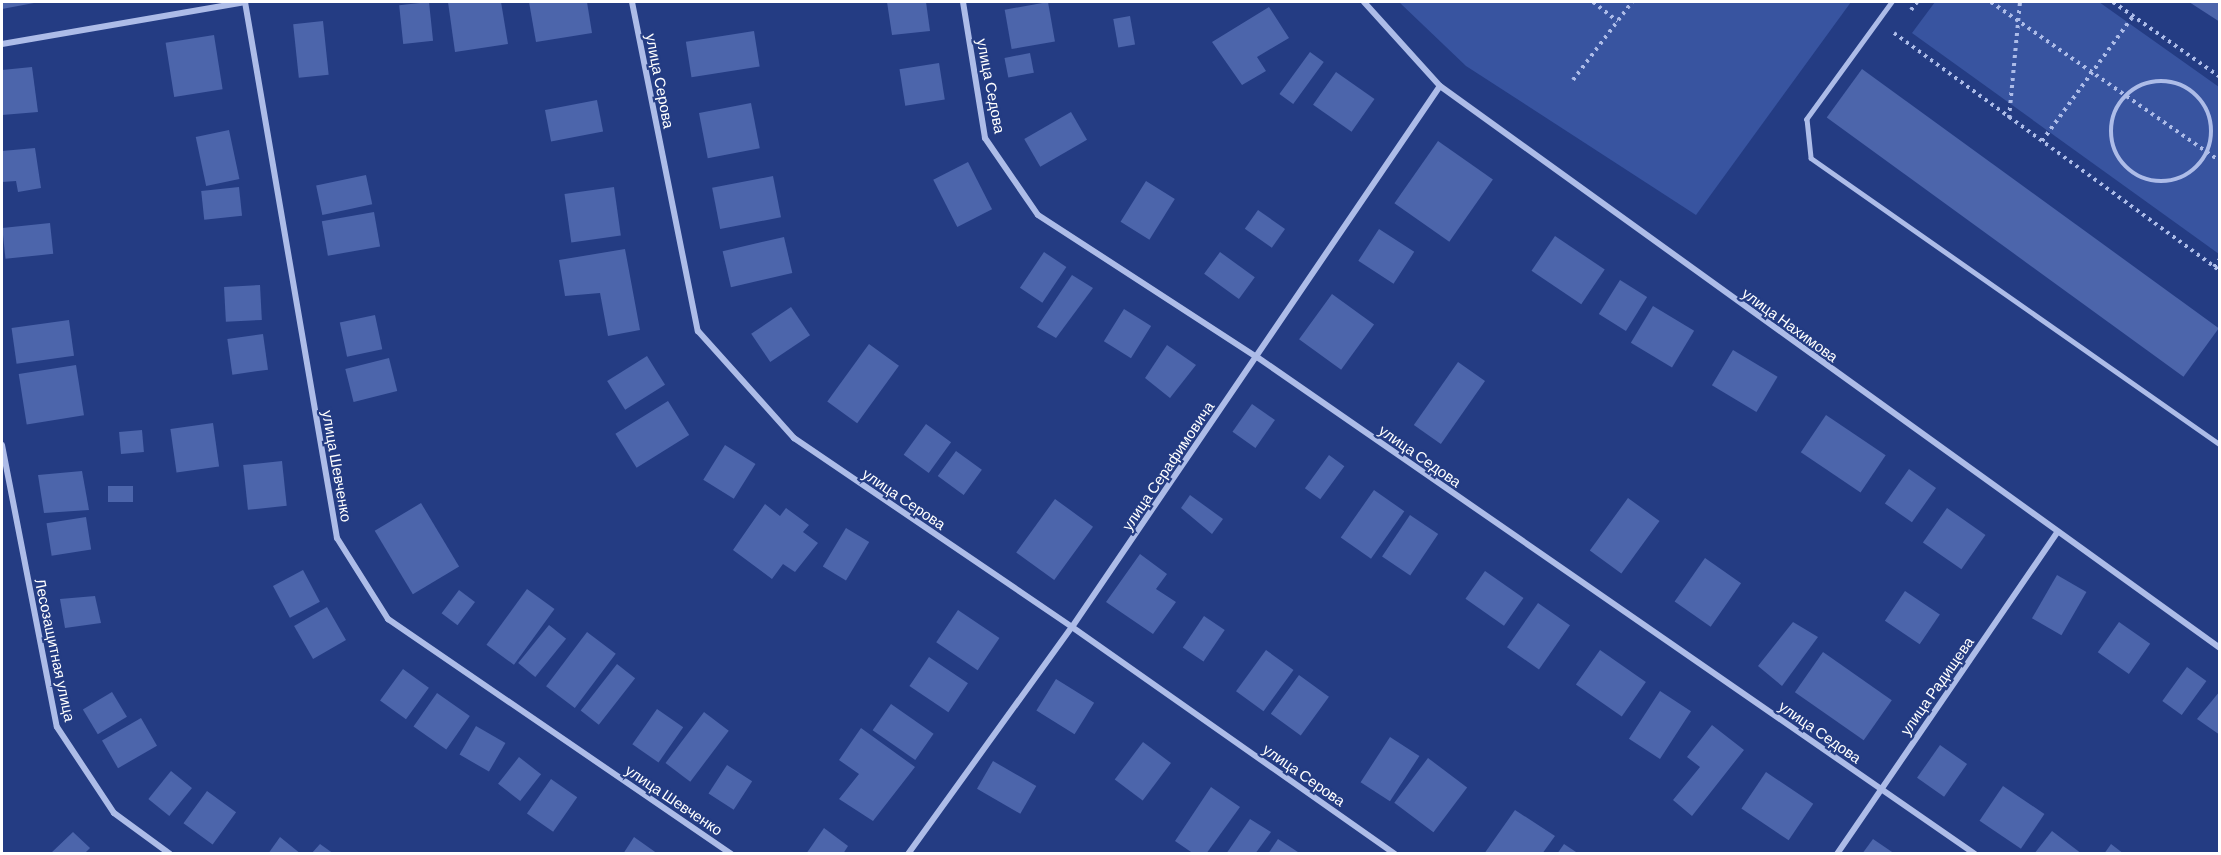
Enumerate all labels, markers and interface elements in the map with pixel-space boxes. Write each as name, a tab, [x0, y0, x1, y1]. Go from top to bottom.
street label: улица Серова	[642, 32, 678, 130]
street label: улица Седова	[973, 37, 1009, 135]
street label: улица Нахимова	[1739, 284, 1841, 366]
street label: улица Серафимовича	[1118, 398, 1218, 534]
street label: улица Шевченко	[318, 409, 356, 523]
street label: улица Седова	[1375, 421, 1465, 491]
street label: улица Серова	[859, 465, 949, 533]
street label: Лесозащитная улица	[31, 577, 79, 723]
street label: улица Радищева	[1896, 633, 1978, 739]
street label: улица Седова	[1775, 697, 1865, 767]
street label: улица Серова	[1259, 740, 1349, 810]
street label: улица Шевченко	[622, 761, 726, 839]

